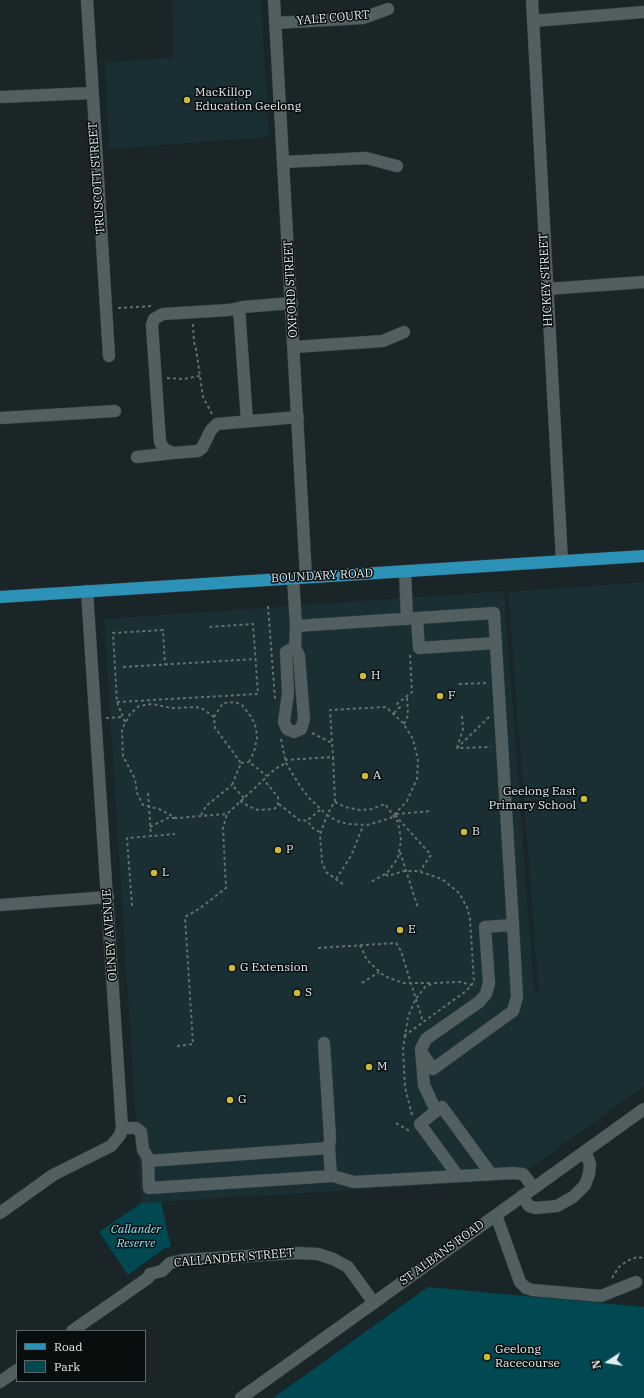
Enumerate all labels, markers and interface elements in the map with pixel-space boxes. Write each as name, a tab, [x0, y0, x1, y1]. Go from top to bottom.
street label: YALE COURT	[296, 8, 370, 28]
place label: MacKillop Education Geelong	[195, 86, 301, 114]
marker: MacKillop Education Geelong	[182, 95, 192, 105]
street label: TRUSCOTT STREET	[86, 121, 108, 235]
street label: HICKEY STREET	[536, 233, 556, 327]
street label: OXFORD STREET	[281, 240, 301, 338]
street label: BOUNDARY ROAD	[271, 566, 373, 586]
place label: H	[371, 669, 380, 683]
marker: H	[358, 671, 368, 681]
place label: F	[448, 689, 456, 703]
marker: F	[435, 691, 445, 701]
place label: A	[373, 769, 381, 783]
marker: A	[360, 771, 370, 781]
place label: Geelong East Primary School	[489, 785, 576, 813]
marker: Geelong East Primary School	[579, 794, 589, 804]
place label: B	[472, 825, 480, 839]
marker: B	[459, 827, 469, 837]
place label: P	[286, 843, 293, 857]
marker: P	[273, 845, 283, 855]
place label: L	[162, 866, 169, 880]
marker: L	[149, 868, 159, 878]
street label: OLNEY AVENUE	[100, 889, 120, 981]
place label: E	[408, 923, 416, 937]
marker: E	[395, 925, 405, 935]
place label: G Extension	[240, 961, 308, 975]
marker: G Extension	[227, 963, 237, 973]
place label: S	[305, 986, 312, 1000]
marker: S	[292, 988, 302, 998]
place label: M	[377, 1060, 387, 1074]
marker: M	[364, 1062, 374, 1072]
place label: G	[238, 1093, 247, 1107]
marker: G	[225, 1095, 235, 1105]
street label: ST ALBANS ROAD	[397, 1217, 487, 1289]
park label: Callander Reserve	[111, 1223, 161, 1251]
street label: CALLANDER STREET	[173, 1246, 295, 1270]
legend	[16, 1330, 146, 1382]
text: Road	[54, 1339, 83, 1354]
north arrow	[588, 1342, 628, 1382]
place label: Geelong Racecourse	[495, 1343, 560, 1371]
marker: Geelong Racecourse	[482, 1352, 492, 1362]
text: Park	[54, 1359, 80, 1374]
text: N	[589, 1359, 604, 1370]

